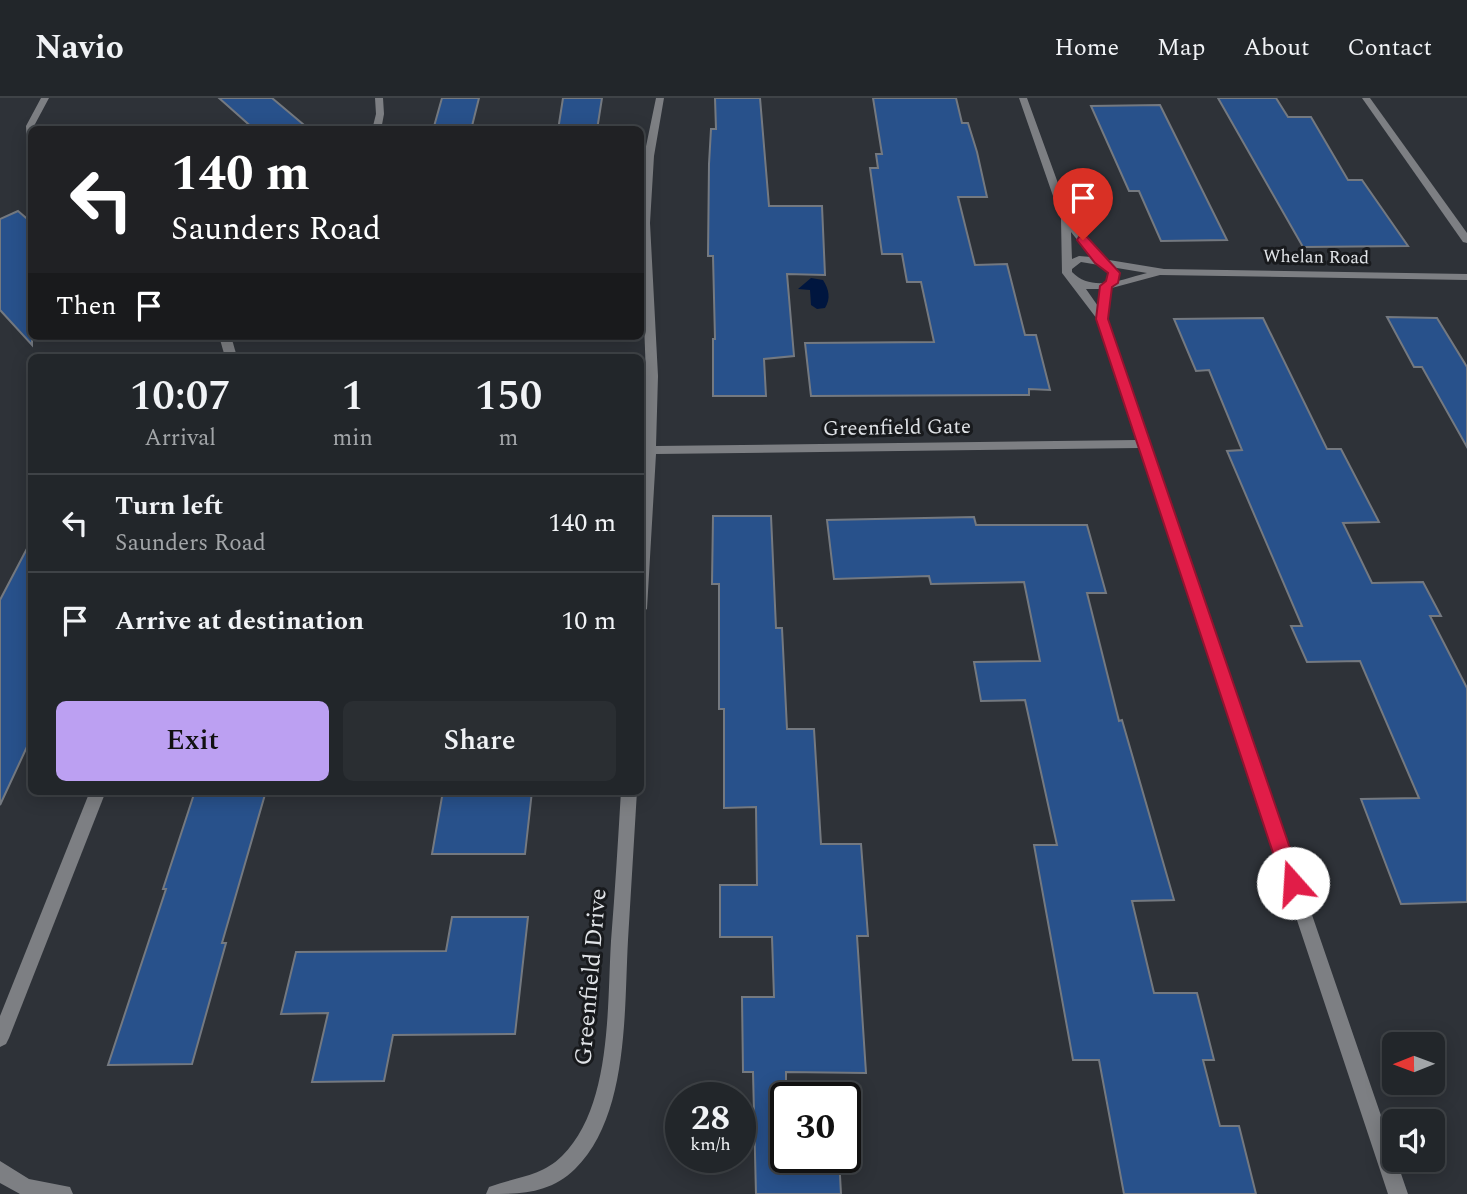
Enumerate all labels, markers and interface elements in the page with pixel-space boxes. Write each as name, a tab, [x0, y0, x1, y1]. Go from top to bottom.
text: Navio	[35, 23, 124, 73]
text: Home	[1054, 30, 1119, 66]
text: Map	[1157, 30, 1205, 66]
text: About	[1243, 30, 1309, 66]
text: Contact	[1347, 30, 1432, 66]
text: 140 m	[171, 137, 310, 212]
icon: left	[56, 154, 147, 245]
pin	[1053, 168, 1113, 240]
icon: arrive	[1064, 179, 1102, 217]
text: Saunders Road	[171, 205, 381, 254]
street label: Whelan Road	[1263, 243, 1369, 271]
text: Then	[56, 286, 116, 326]
icon: arrive	[130, 287, 168, 325]
text: 10:07	[130, 365, 231, 428]
text: 1	[341, 365, 364, 428]
text: 150	[475, 365, 542, 428]
street label: Greenfield Gate	[823, 411, 971, 445]
text: Arrival	[144, 421, 216, 456]
text: min	[333, 421, 373, 456]
text: m	[499, 421, 518, 456]
text: Turn left	[115, 486, 223, 526]
text: 140 m	[548, 503, 616, 543]
icon: left	[56, 504, 94, 542]
text: Saunders Road	[115, 526, 266, 561]
text: Arrive at destination	[115, 601, 364, 641]
text: 10 m	[561, 601, 616, 641]
icon: arrive	[56, 602, 94, 640]
button: Exit	[56, 701, 329, 781]
button: Share	[343, 701, 616, 781]
position arrow	[1256, 846, 1330, 920]
street label: Greenfield Drive	[565, 887, 617, 1067]
north arrow	[1382, 1032, 1446, 1096]
map controls	[1382, 1032, 1445, 1172]
speed limit sign: 30	[770, 1082, 861, 1173]
text: 28	[691, 1092, 730, 1145]
button: sound	[1382, 1109, 1445, 1172]
text: km/h	[690, 1131, 731, 1158]

